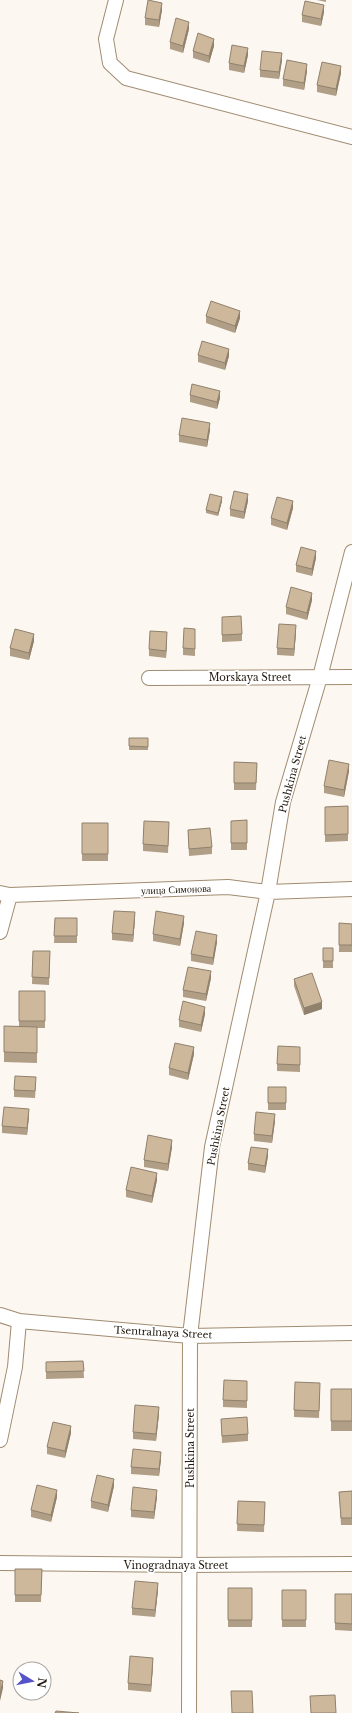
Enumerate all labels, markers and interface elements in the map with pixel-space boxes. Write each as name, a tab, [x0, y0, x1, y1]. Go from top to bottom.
street label: Morskaya Street	[209, 671, 292, 684]
street label: Pushkina Street	[276, 734, 309, 814]
street label: улица Симонова	[141, 882, 212, 897]
street label: Pushkina Street	[204, 1085, 233, 1167]
street label: Tsentralnaya Street	[113, 1323, 213, 1342]
street label: Pushkina Street	[184, 1408, 197, 1488]
street label: Vinogradnaya Street	[123, 1559, 228, 1572]
north arrow	[12, 1661, 52, 1701]
text: N	[34, 1676, 50, 1690]

